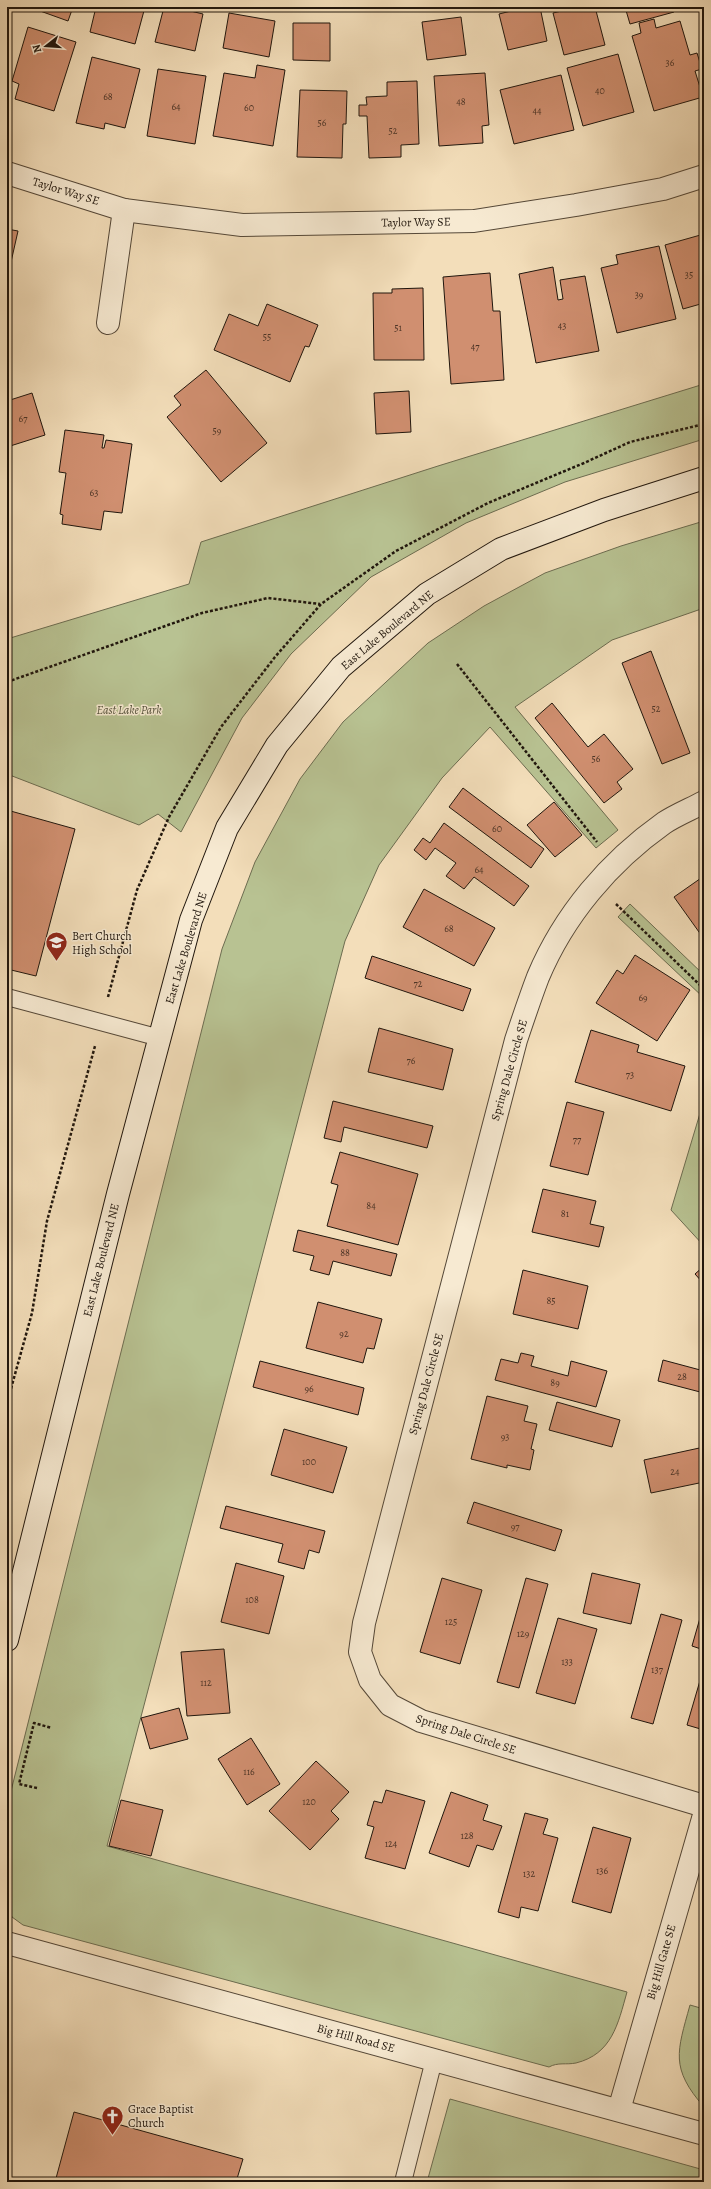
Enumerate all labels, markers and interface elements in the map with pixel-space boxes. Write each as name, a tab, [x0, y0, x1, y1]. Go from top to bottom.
north arrow	[26, 26, 66, 66]
text: N	[29, 43, 45, 55]
house number: 36	[666, 56, 675, 69]
house number: 40	[595, 84, 605, 97]
house number: 68	[103, 90, 113, 103]
house number: 48	[456, 95, 466, 108]
house number: 64	[171, 100, 181, 113]
house number: 60	[244, 101, 254, 114]
house number: 44	[532, 104, 542, 117]
house number: 56	[318, 116, 327, 129]
house number: 52	[388, 124, 398, 137]
street label: Taylor Way SE	[31, 173, 101, 209]
street label: Taylor Way SE	[381, 213, 451, 231]
house number: 35	[685, 268, 693, 281]
house number: 39	[635, 288, 644, 301]
house number: 43	[558, 319, 566, 332]
house number: 51	[394, 321, 402, 334]
house number: 55	[263, 330, 271, 343]
house number: 47	[471, 340, 480, 353]
house number: 67	[19, 412, 28, 425]
house number: 59	[213, 424, 222, 437]
house number: 63	[90, 486, 98, 499]
street label: East Lake Boulevard NE	[337, 586, 437, 674]
park label: East Lake Park	[96, 702, 162, 718]
house number: 52	[651, 702, 661, 715]
house number: 56	[592, 752, 601, 765]
house number: 60	[492, 822, 502, 835]
house number: 64	[474, 863, 484, 876]
street label: East Lake Boulevard NE	[161, 890, 211, 1006]
house number: 68	[444, 922, 454, 935]
place label: Bert Church High School	[72, 928, 132, 958]
school or university icon: Bert Church High School	[44, 930, 70, 963]
house number: 72	[414, 977, 423, 990]
house number: 69	[638, 991, 648, 1004]
street label: Spring Dale Circle SE	[487, 1017, 531, 1123]
house number: 76	[407, 1054, 416, 1067]
house number: 73	[626, 1068, 634, 1081]
house number: 77	[573, 1133, 582, 1146]
house number: 84	[366, 1199, 376, 1212]
street label: East Lake Boulevard NE	[79, 1202, 123, 1318]
house number: 81	[561, 1207, 570, 1220]
house number: 88	[340, 1246, 350, 1259]
house number: 85	[546, 1294, 556, 1307]
house number: 92	[339, 1327, 349, 1340]
street label: Spring Dale Circle SE	[405, 1331, 447, 1437]
house number: 28	[677, 1370, 687, 1383]
house number: 89	[550, 1376, 560, 1389]
house number: 96	[304, 1382, 314, 1395]
house number: 93	[501, 1430, 509, 1443]
house number: 100	[302, 1455, 316, 1468]
house number: 24	[670, 1465, 680, 1478]
house number: 97	[511, 1520, 520, 1533]
house number: 108	[245, 1593, 259, 1606]
house number: 125	[445, 1615, 457, 1628]
house number: 129	[517, 1627, 530, 1640]
house number: 133	[561, 1655, 573, 1668]
house number: 137	[651, 1663, 664, 1676]
house number: 112	[200, 1676, 212, 1689]
street label: Spring Dale Circle SE	[414, 1710, 518, 1758]
house number: 116	[243, 1765, 255, 1778]
house number: 120	[302, 1795, 316, 1808]
house number: 128	[460, 1829, 474, 1842]
house number: 124	[385, 1837, 398, 1850]
house number: 136	[596, 1864, 608, 1877]
house number: 132	[523, 1867, 535, 1880]
street label: Big Hill Gate SE	[643, 1922, 679, 2002]
street label: Big Hill Road SE	[315, 2020, 397, 2056]
place label: Grace Baptist Church	[128, 2101, 194, 2131]
church icon: Grace Baptist Church	[100, 2103, 126, 2136]

